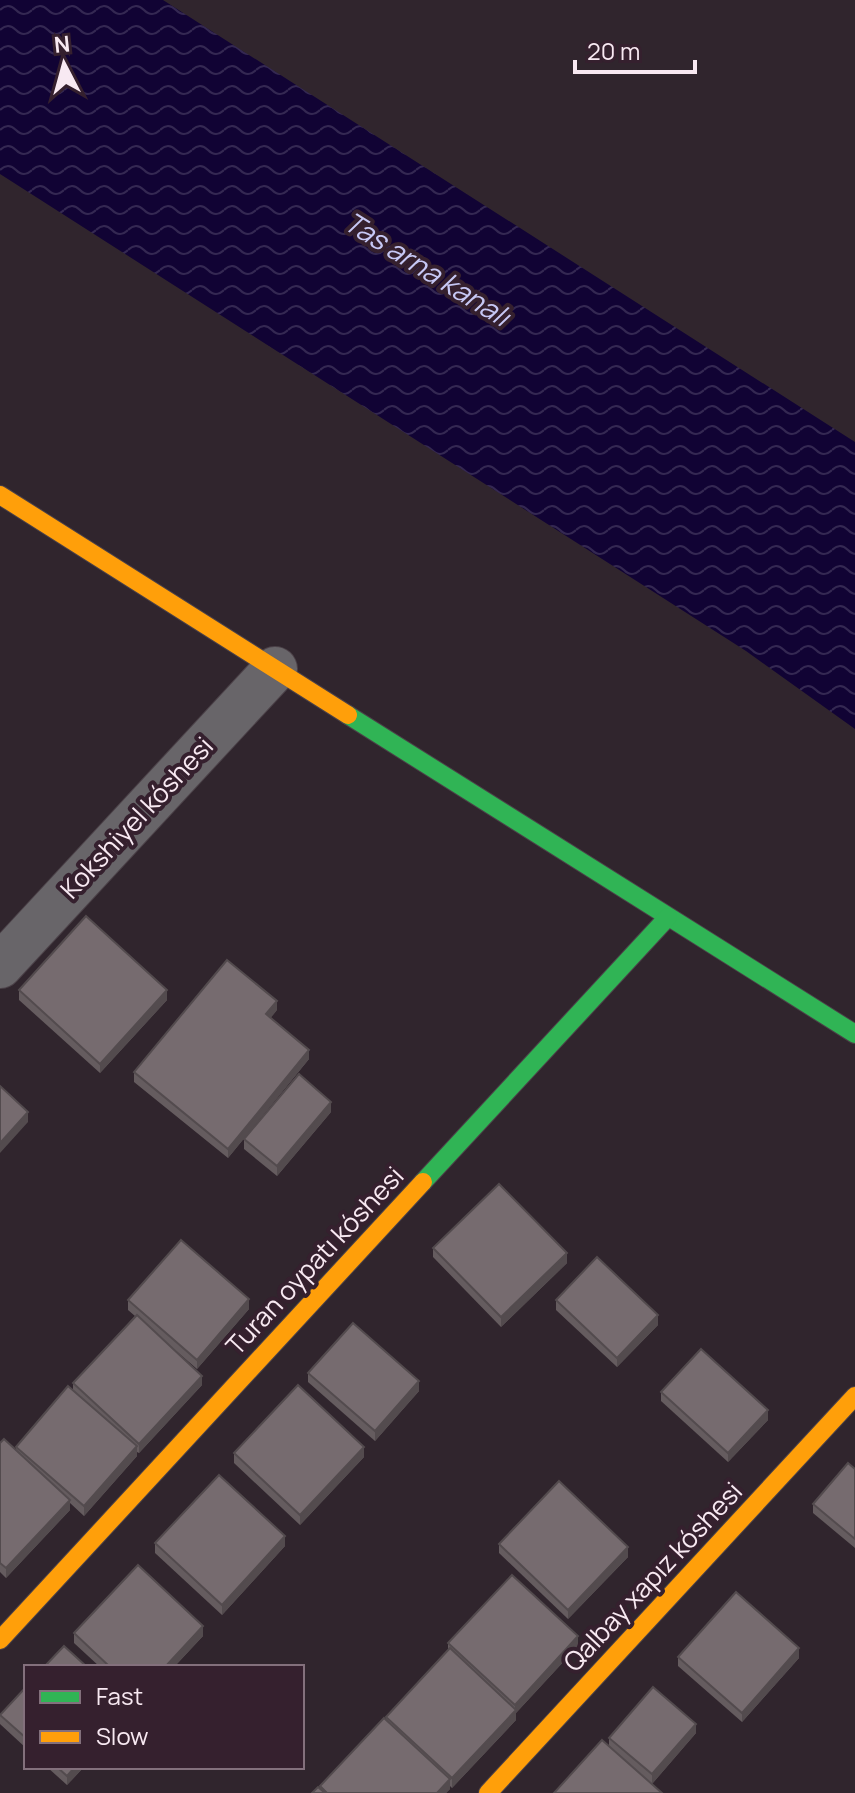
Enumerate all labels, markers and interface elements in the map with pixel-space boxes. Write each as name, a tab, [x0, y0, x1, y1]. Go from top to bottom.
north arrow	[24, 24, 104, 104]
scale bar	[575, 24, 695, 74]
text: N	[52, 28, 71, 60]
text: 20 m	[587, 34, 640, 67]
water label: Tas arna kanalı	[337, 202, 520, 336]
street label: Kokshiyel kóshesi	[52, 729, 221, 906]
street label: Turan oypatı kóshesi	[217, 1158, 411, 1362]
street label: Qalbay xapız kóshesi	[555, 1474, 750, 1679]
legend	[24, 1665, 304, 1769]
text: Fast	[96, 1679, 143, 1712]
text: Slow	[96, 1719, 149, 1752]

